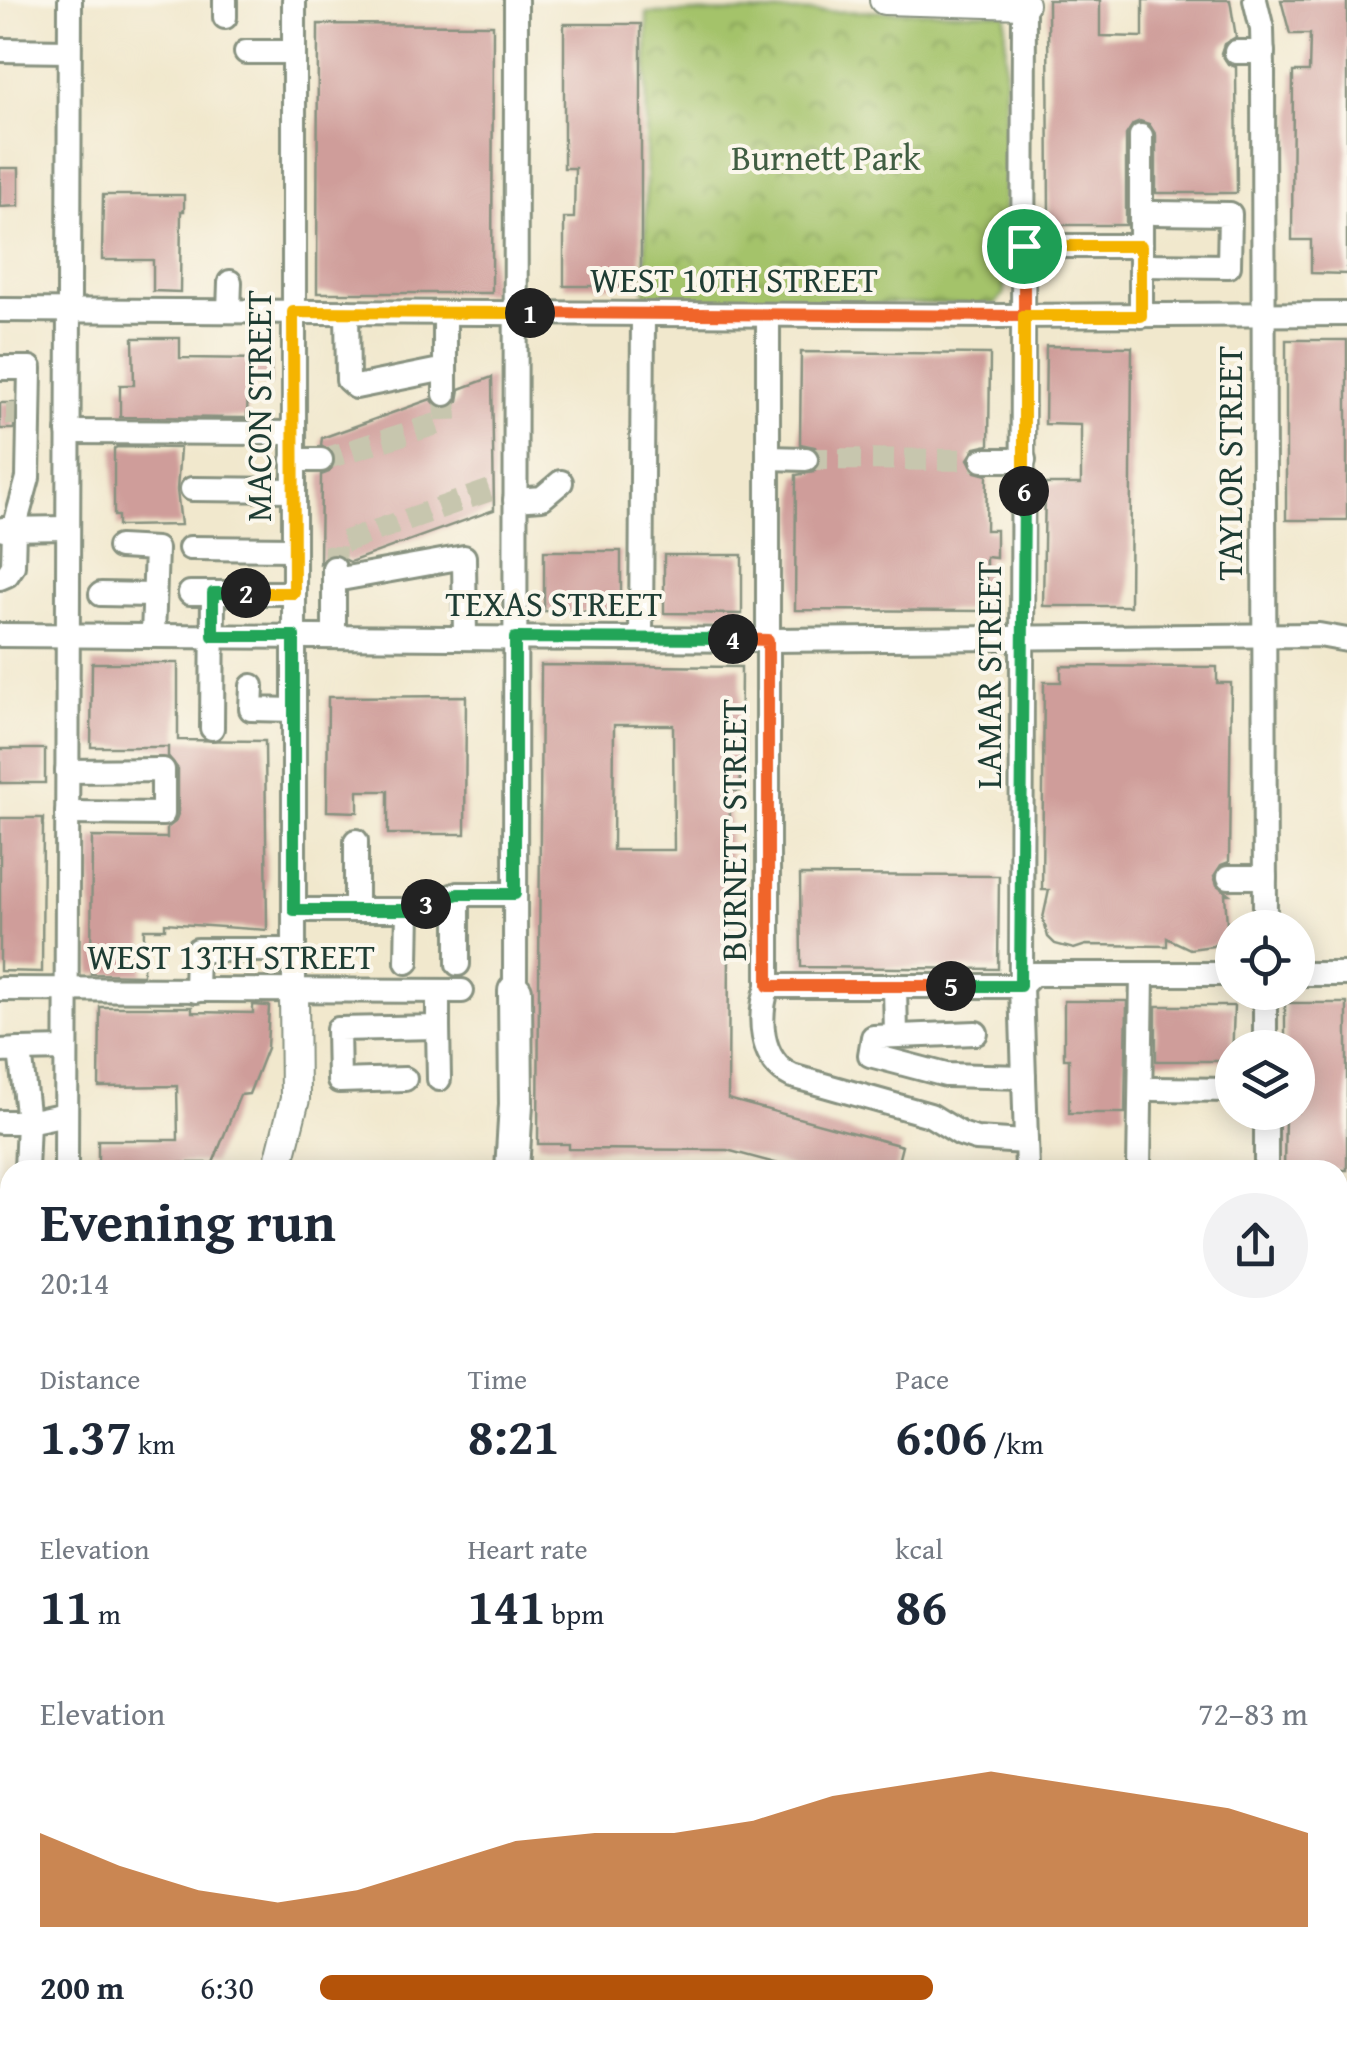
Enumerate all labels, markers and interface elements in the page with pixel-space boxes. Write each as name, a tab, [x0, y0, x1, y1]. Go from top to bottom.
park label: Burnett Park	[731, 132, 921, 183]
pin	[982, 204, 1067, 289]
icon: arrive	[997, 219, 1052, 274]
street label: WEST 10TH STREET	[590, 254, 878, 305]
pin: 1	[505, 288, 555, 338]
street label: MACON STREET	[233, 290, 284, 522]
text: 1	[523, 292, 537, 333]
street label: TAYLOR STREET	[1204, 346, 1255, 580]
pin: 6	[999, 466, 1049, 516]
text: 6	[1017, 470, 1031, 511]
street label: LAMAR STREET	[963, 561, 1014, 789]
pin: 2	[221, 568, 271, 618]
text: 2	[239, 572, 253, 613]
street label: TEXAS STREET	[446, 578, 662, 629]
pin: 4	[708, 614, 758, 664]
text: 4	[726, 618, 740, 659]
street label: BURNETT STREET	[708, 699, 759, 961]
pin: 3	[401, 879, 451, 929]
text: 3	[419, 883, 433, 924]
map controls	[1215, 910, 1315, 1130]
button: locate	[1215, 910, 1315, 1010]
street label: WEST 13TH STREET	[87, 931, 375, 982]
pin: 5	[926, 961, 976, 1011]
text: 5	[944, 965, 958, 1006]
button: layers	[1215, 1030, 1315, 1130]
text: Evening run	[40, 1181, 336, 1261]
button: share	[1203, 1193, 1308, 1298]
text: 20:14	[40, 1259, 109, 1306]
text: Distance	[40, 1358, 140, 1399]
text: Time	[468, 1358, 527, 1399]
text: Pace	[895, 1358, 949, 1399]
text: 1.37	[40, 1399, 132, 1472]
text: 8:21	[468, 1399, 560, 1472]
text: 6:06	[895, 1399, 987, 1472]
text: km	[132, 1423, 175, 1464]
text: /km	[987, 1423, 1044, 1464]
text: Elevation	[40, 1528, 150, 1569]
text: Heart rate	[468, 1528, 588, 1569]
text: kcal	[895, 1528, 943, 1569]
text: 11	[40, 1569, 92, 1642]
text: 141	[468, 1569, 545, 1642]
text: 86	[895, 1569, 947, 1642]
text: m	[92, 1593, 121, 1634]
text: bpm	[545, 1593, 604, 1634]
text: Elevation	[40, 1690, 165, 1737]
text: 72–83 m	[1198, 1690, 1308, 1737]
text: 200 m	[40, 1964, 124, 2011]
text: 6:30	[200, 1964, 254, 2011]

